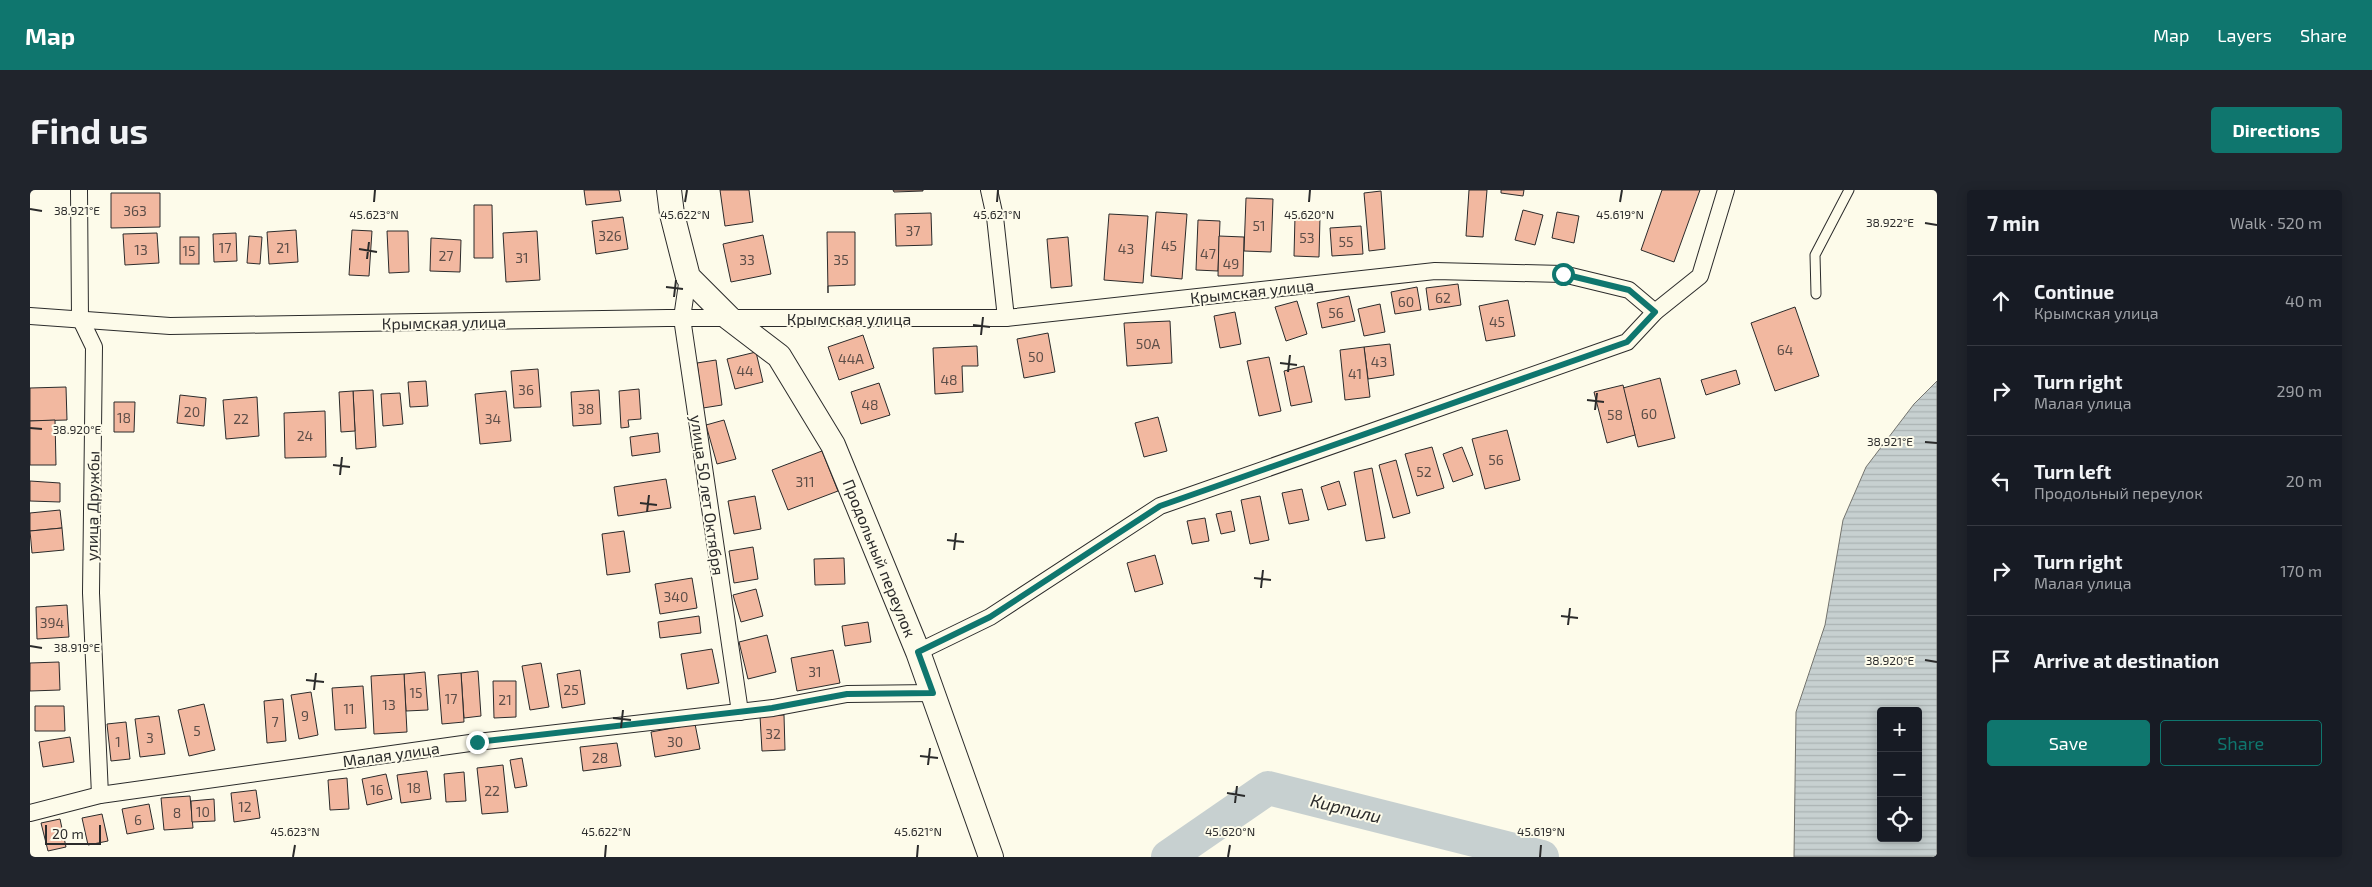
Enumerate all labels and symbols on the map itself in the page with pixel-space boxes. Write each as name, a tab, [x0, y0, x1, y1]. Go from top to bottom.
house number: 363	[123, 202, 147, 219]
text: 38.921°E	[54, 203, 100, 217]
text: 45.623°N	[349, 207, 399, 221]
text: 45.622°N	[660, 207, 710, 221]
text: 45.621°N	[973, 207, 1021, 221]
text: 45.620°N	[1284, 207, 1334, 221]
text: 45.619°N	[1596, 207, 1644, 221]
text: 38.922°E	[1866, 215, 1914, 229]
house number: 51	[1252, 217, 1266, 234]
house number: 37	[906, 222, 920, 239]
house number: 326	[598, 227, 622, 244]
house number: 53	[1299, 229, 1315, 246]
house number: 55	[1338, 233, 1354, 250]
house number: 45	[1161, 237, 1177, 254]
house number: 17	[219, 239, 231, 256]
house number: 21	[276, 239, 290, 256]
house number: 43	[1118, 240, 1134, 257]
house number: 13	[134, 241, 148, 258]
house number: 15	[182, 242, 196, 259]
house number: 47	[1200, 245, 1216, 262]
house number: 27	[438, 247, 454, 264]
house number: 31	[515, 249, 529, 266]
house number: 33	[739, 251, 755, 268]
house number: 35	[833, 251, 849, 268]
house number: 49	[1223, 255, 1239, 272]
route start	[1552, 263, 1575, 286]
street label: Крымская улица	[1189, 275, 1315, 308]
house number: 62	[1435, 289, 1451, 306]
house number: 60	[1398, 293, 1414, 310]
house number: 56	[1328, 304, 1344, 321]
street label: Крымская улица	[787, 309, 911, 329]
street label: Крымская улица	[382, 311, 506, 334]
house number: 45	[1489, 313, 1505, 330]
house number: 50А	[1136, 335, 1161, 352]
house number: 64	[1777, 341, 1793, 358]
house number: 50	[1028, 348, 1044, 365]
house number: 44А	[838, 350, 864, 367]
house number: 43	[1371, 353, 1387, 370]
house number: 44	[736, 362, 754, 379]
house number: 41	[1348, 365, 1362, 382]
house number: 48	[940, 371, 958, 388]
house number: 36	[518, 381, 534, 398]
house number: 48	[861, 396, 879, 413]
house number: 38	[578, 400, 594, 417]
house number: 20	[184, 403, 200, 420]
house number: 60	[1641, 405, 1657, 422]
house number: 58	[1607, 406, 1623, 423]
house number: 18	[117, 409, 131, 426]
house number: 22	[233, 410, 249, 427]
house number: 34	[485, 410, 501, 427]
street label: улица 50 лет Октября	[686, 414, 729, 577]
text: 38.920°E	[53, 422, 102, 436]
house number: 24	[297, 427, 313, 444]
text: 38.921°E	[1867, 434, 1913, 448]
street label: улица Дружбы	[82, 451, 103, 561]
house number: 56	[1488, 451, 1504, 468]
house number: 52	[1416, 463, 1432, 480]
house number: 311	[796, 473, 814, 490]
street label: Продольный переулок	[839, 476, 921, 641]
house number: 340	[664, 588, 688, 605]
house number: 394	[40, 614, 64, 631]
text: 38.919°E	[54, 640, 100, 654]
text: 38.920°E	[1866, 653, 1915, 667]
house number: 31	[808, 663, 822, 680]
house number: 25	[563, 681, 579, 698]
house number: 15	[409, 684, 423, 701]
house number: 17	[445, 690, 457, 707]
house number: 21	[498, 691, 512, 708]
house number: 13	[382, 696, 396, 713]
house number: 11	[343, 700, 355, 717]
house number: 9	[301, 707, 309, 724]
house number: 7	[271, 713, 279, 730]
house number: 5	[193, 722, 201, 739]
house number: 32	[765, 725, 781, 742]
house number: 3	[146, 729, 154, 746]
route end	[466, 731, 489, 754]
house number: 1	[115, 733, 121, 750]
house number: 30	[667, 733, 683, 750]
street label: Малая улица	[341, 738, 441, 771]
house number: 28	[592, 749, 608, 766]
house number: 18	[407, 779, 421, 796]
house number: 16	[370, 781, 384, 798]
house number: 22	[484, 782, 500, 799]
water label: Кирпили	[1308, 789, 1384, 827]
house number: 12	[238, 798, 252, 815]
house number: 10	[196, 803, 210, 820]
house number: 8	[173, 804, 181, 821]
house number: 6	[134, 811, 142, 828]
scale bar	[45, 822, 101, 845]
text: 45.623°N	[270, 824, 320, 838]
text: 45.622°N	[581, 824, 631, 838]
text: 45.621°N	[894, 824, 942, 838]
text: 45.620°N	[1205, 824, 1255, 838]
text: 45.619°N	[1517, 824, 1565, 838]

